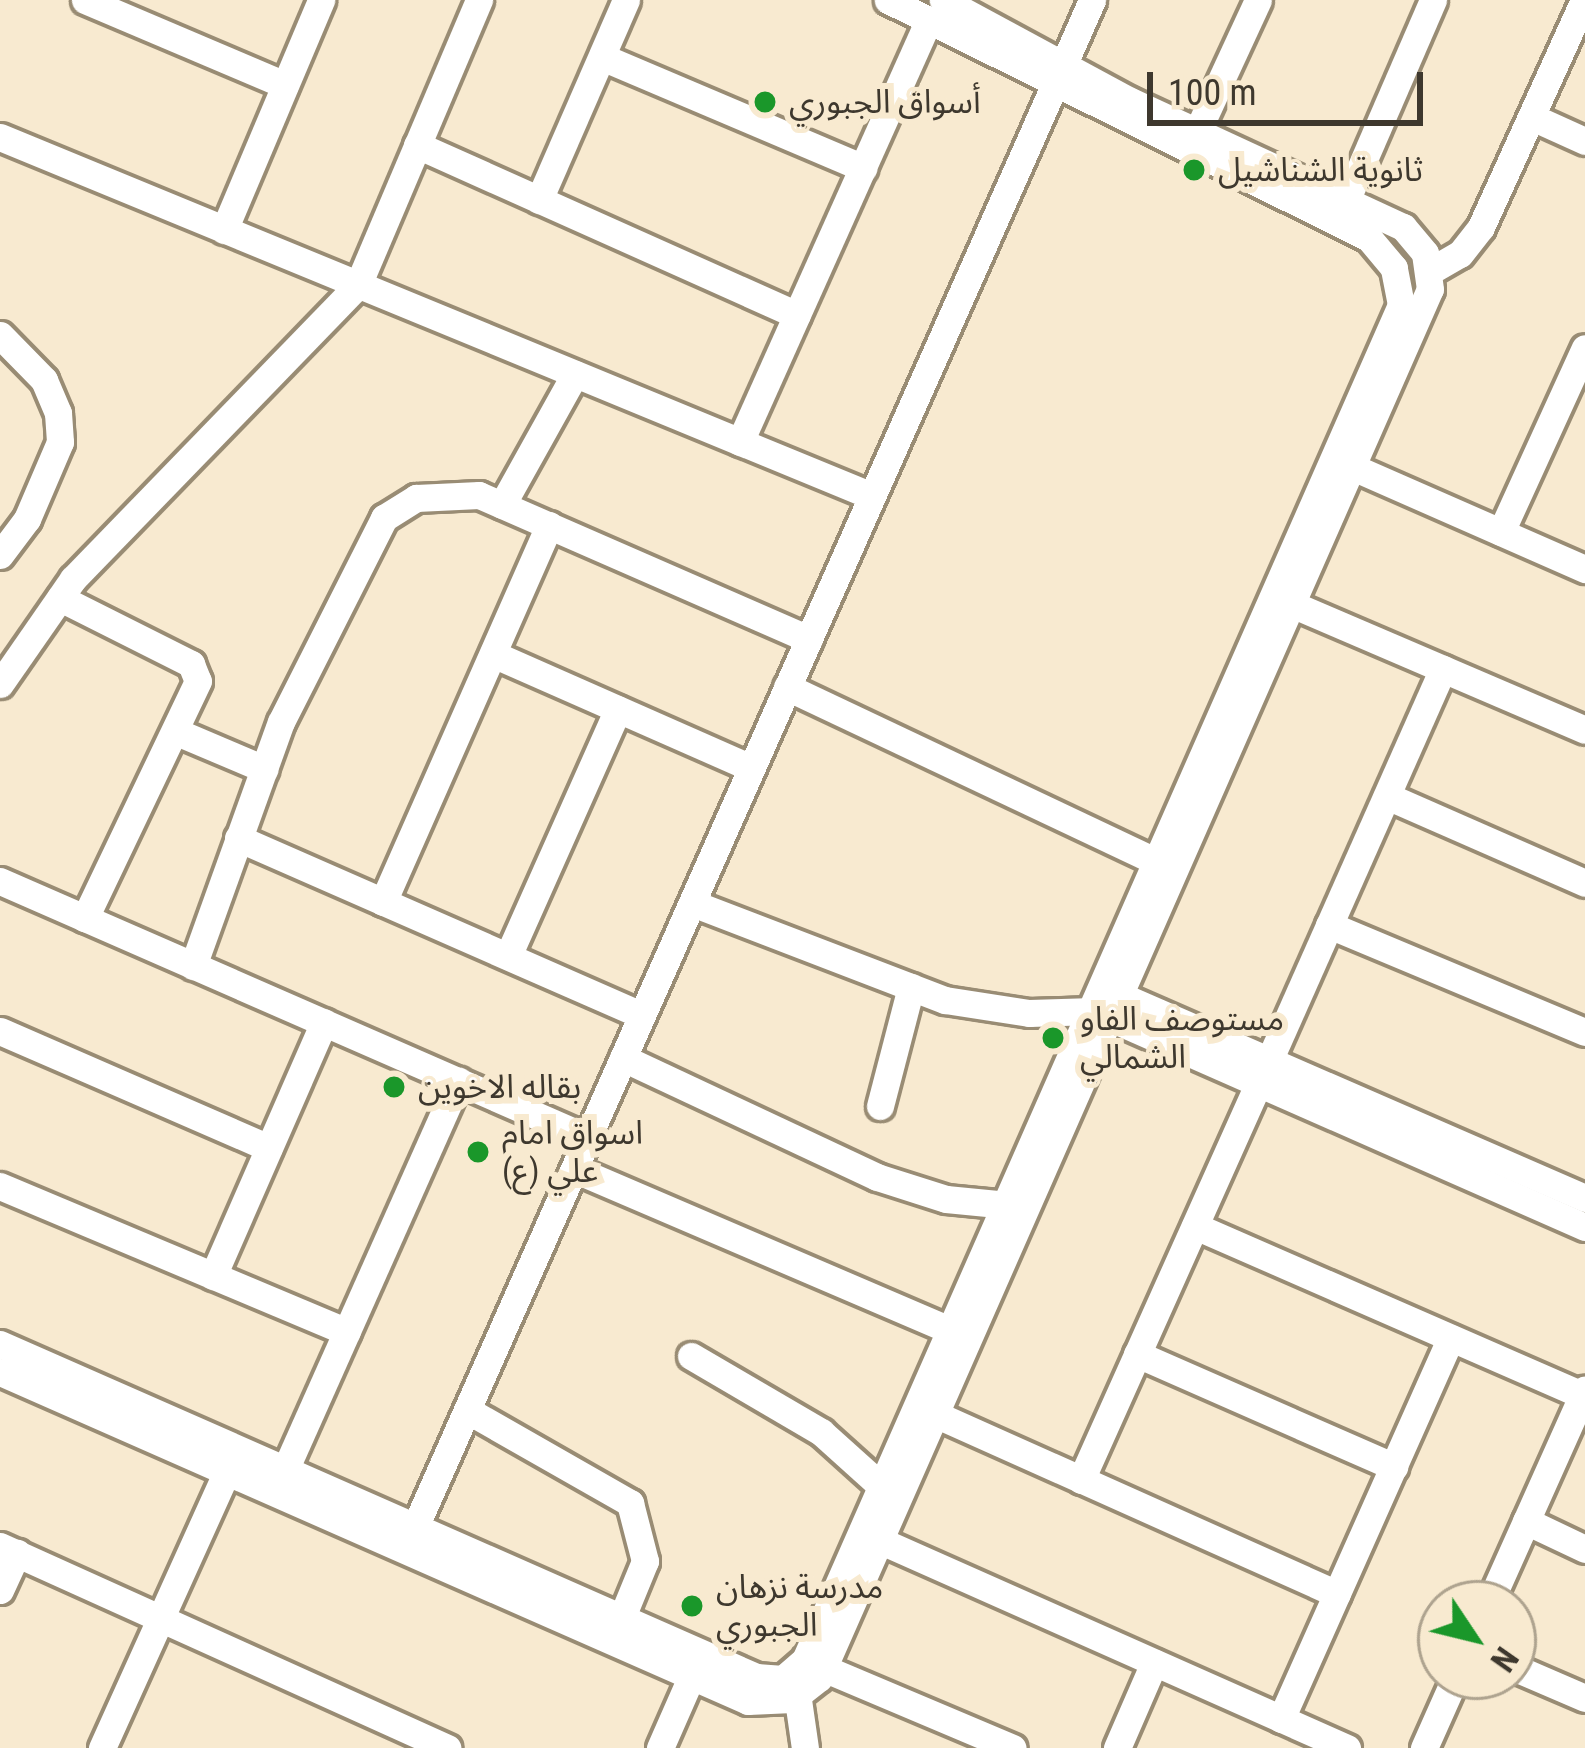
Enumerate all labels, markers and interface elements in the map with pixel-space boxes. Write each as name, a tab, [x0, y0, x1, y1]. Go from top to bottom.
scale bar	[1153, 48, 1429, 122]
text: 100 m	[1168, 72, 1257, 114]
place label: أسواق الجبوري	[789, 82, 981, 122]
marker: أسواق الجبوري	[752, 89, 778, 115]
place label: ثانوية الشناشيل	[1218, 150, 1423, 190]
marker: ثانوية الشناشيل	[1181, 157, 1207, 183]
place label: مستوصف الفاو الشمالي	[1080, 999, 1284, 1077]
marker: مستوصف الفاو الشمالي	[1037, 1022, 1069, 1054]
place label: بقاله الاخوين	[418, 1067, 581, 1107]
marker: بقاله الاخوين	[381, 1074, 407, 1100]
place label: اسواق امام علي (ع)	[502, 1113, 643, 1191]
marker: اسواق امام علي (ع)	[465, 1139, 491, 1165]
place label: مدرسة نزهان الجبوري	[716, 1567, 883, 1645]
north arrow	[1417, 1580, 1537, 1700]
marker: مدرسة نزهان الجبوري	[679, 1593, 705, 1619]
text: N	[1483, 1640, 1526, 1679]

